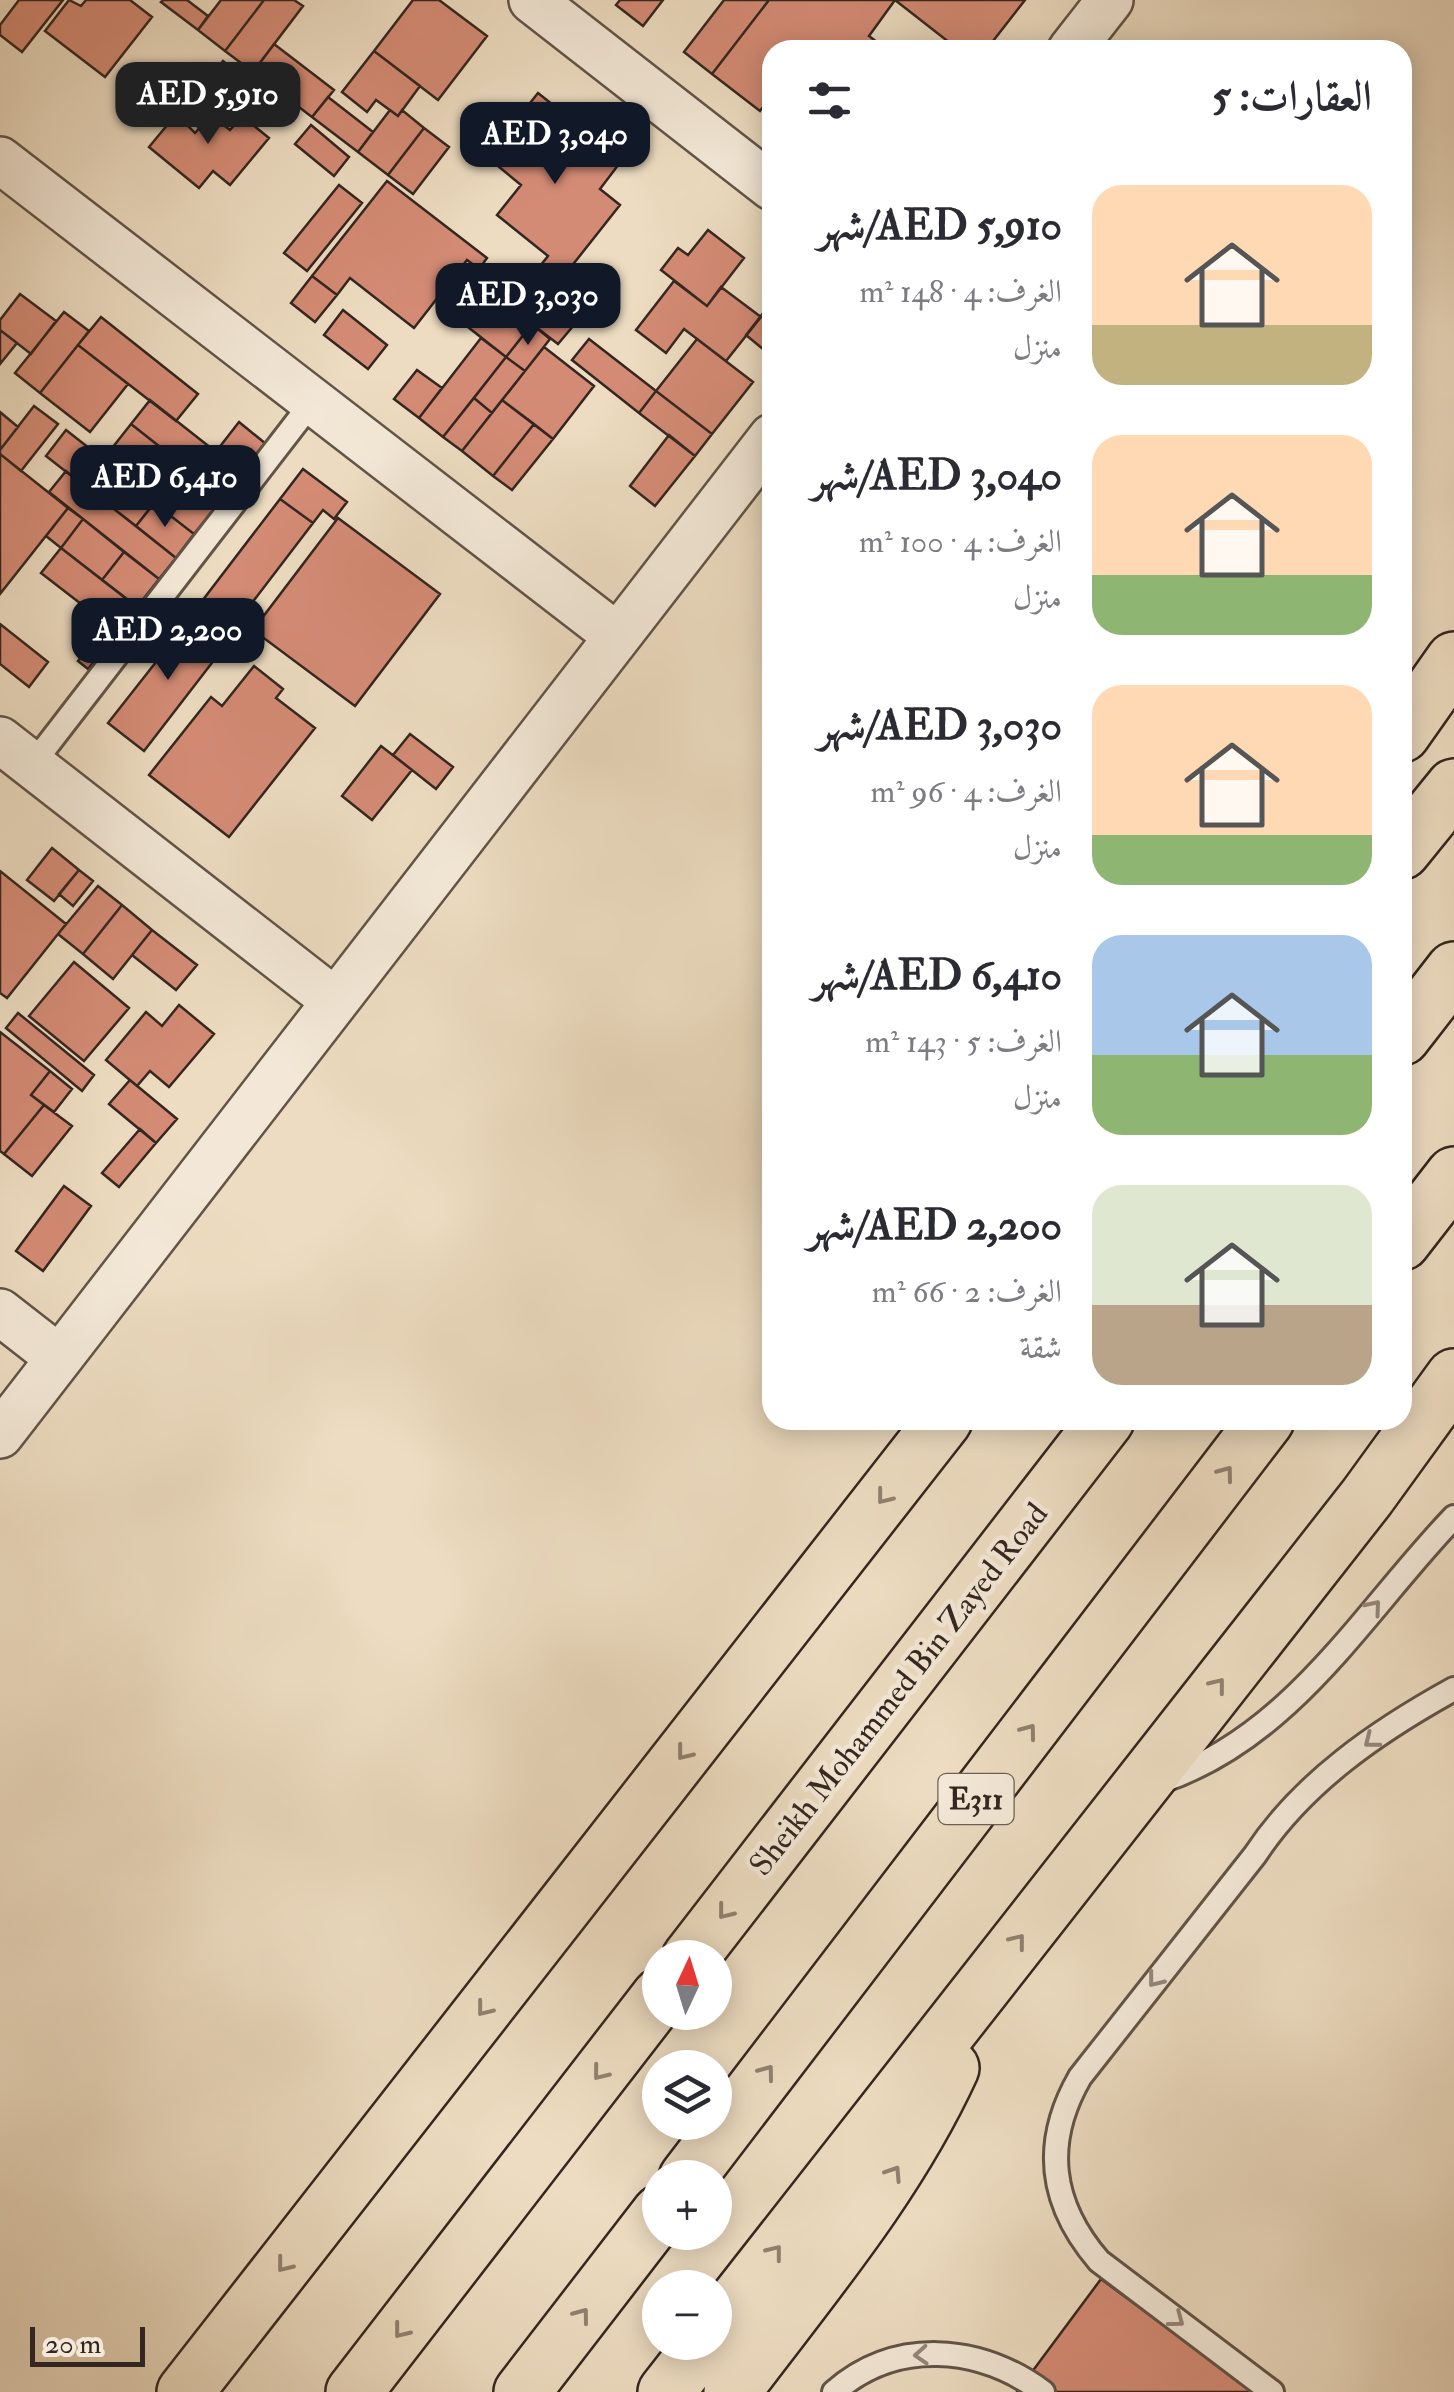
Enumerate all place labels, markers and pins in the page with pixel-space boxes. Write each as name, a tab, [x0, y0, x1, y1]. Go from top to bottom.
pin: AED 5,910	[94, 62, 322, 147]
pin: AED 3,040	[441, 102, 669, 187]
pin: AED 3,030	[414, 263, 642, 348]
pin: AED 6,410	[51, 445, 279, 530]
pin: AED 2,200	[54, 598, 282, 683]

